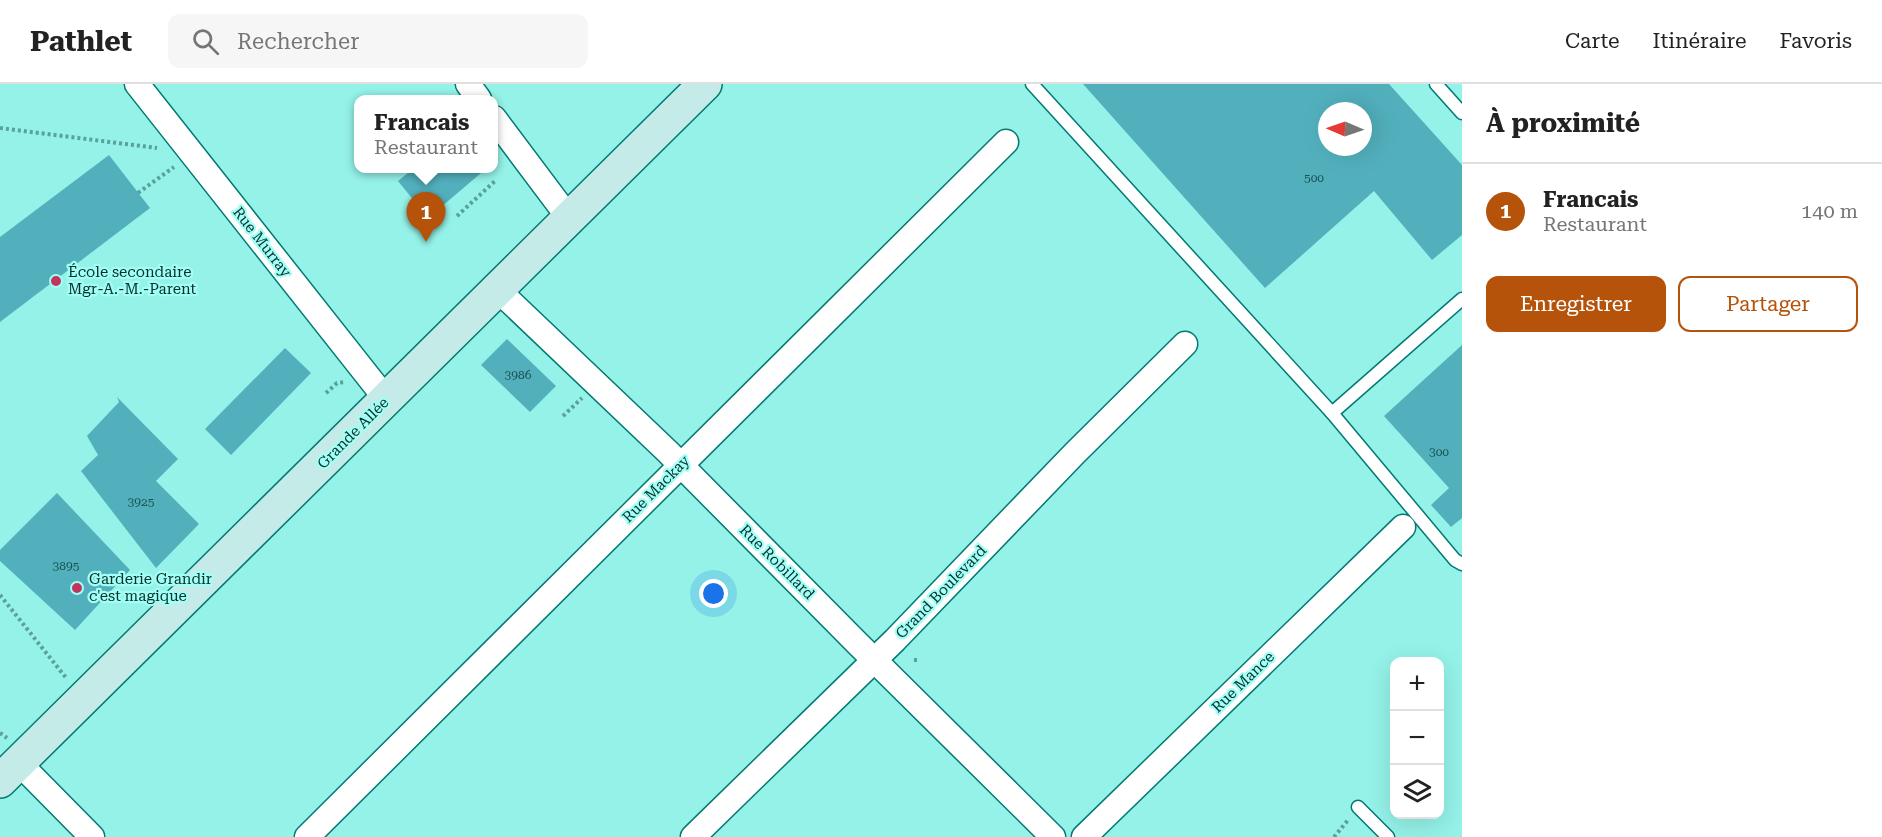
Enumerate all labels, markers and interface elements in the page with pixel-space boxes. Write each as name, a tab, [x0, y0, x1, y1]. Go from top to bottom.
search box	[168, 14, 588, 68]
text: Pathlet	[30, 25, 132, 58]
icon: search	[189, 25, 222, 58]
text: Rechercher	[237, 29, 359, 54]
text: Carte	[1565, 29, 1620, 53]
text: Itinéraire	[1653, 29, 1747, 53]
text: Favoris	[1780, 29, 1852, 53]
popup	[354, 95, 498, 173]
north arrow	[1318, 102, 1372, 156]
text: À proximité	[1486, 108, 1640, 138]
text: Francais	[374, 110, 469, 135]
text: Restaurant	[374, 135, 478, 159]
house number: 500	[1304, 171, 1324, 185]
text: Francais	[1543, 187, 1638, 212]
pin: 1	[406, 192, 446, 242]
text: 1	[1500, 199, 1511, 223]
text: 140 m	[1801, 199, 1858, 223]
street label: Rue Murray	[229, 203, 295, 281]
text: Restaurant	[1543, 212, 1647, 236]
place label: École secondaire Mgr-A.-M.-Parent	[68, 263, 197, 298]
marker: École secondaire Mgr-A.-M.-Parent	[49, 274, 63, 288]
button: Enregistrer	[1486, 276, 1666, 332]
button: Partager	[1678, 276, 1858, 332]
house number: 3986	[505, 368, 532, 382]
street label: Grande Allée	[313, 393, 393, 473]
house number: 300	[1429, 445, 1449, 459]
street label: Rue Mackay	[619, 452, 693, 526]
house number: 3925	[128, 495, 155, 509]
street label: Rue Robillard	[736, 521, 818, 603]
street label: Grand Boulevard	[892, 541, 990, 642]
house number: 3895	[53, 559, 80, 573]
place label: Garderie Grandir c'est magique	[89, 570, 212, 605]
your location	[699, 579, 728, 608]
marker: Garderie Grandir c'est magique	[70, 581, 84, 595]
street label: Rue Mance	[1208, 648, 1278, 716]
map controls	[1390, 657, 1444, 819]
button: +	[1390, 657, 1444, 711]
button: −	[1390, 711, 1444, 765]
button: layers	[1390, 765, 1444, 819]

